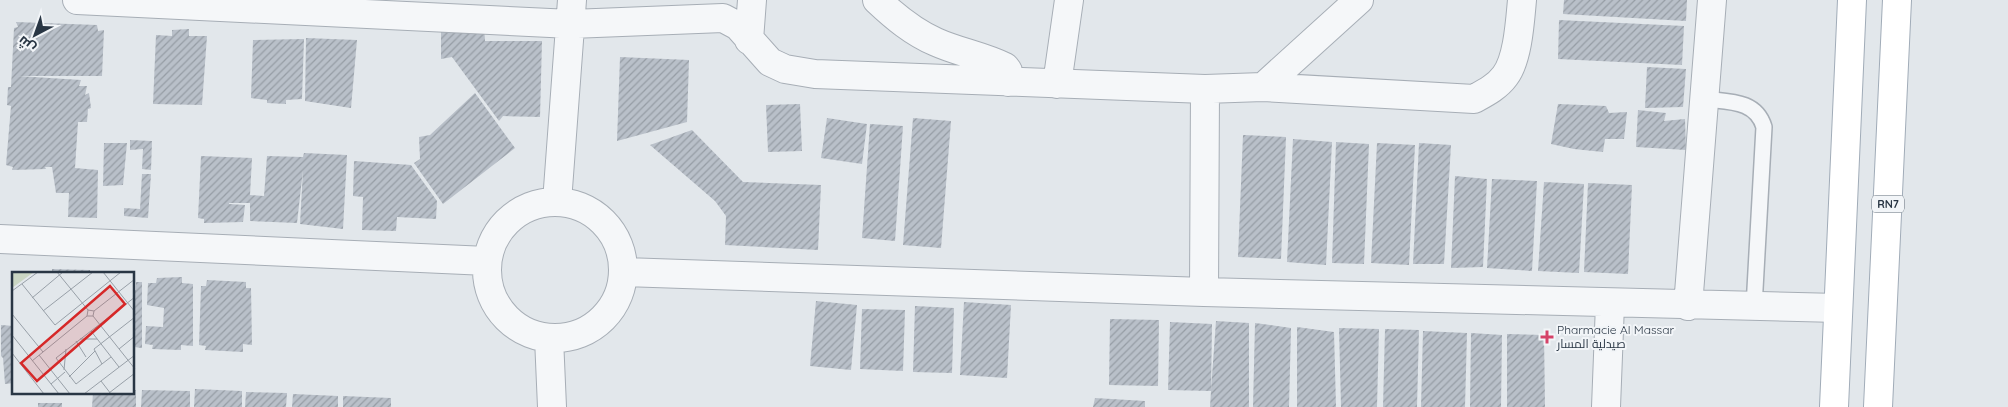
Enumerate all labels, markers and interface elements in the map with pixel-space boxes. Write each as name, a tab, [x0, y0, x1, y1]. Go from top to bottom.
north arrow	[10, 10, 60, 60]
text: ش	[14, 32, 39, 57]
road number: RN7	[1872, 195, 1904, 212]
inset map	[12, 272, 135, 394]
place label: Pharmacie Al Massar صيدلية المسار	[1556, 322, 1675, 351]
marker: Pharmacie Al Massar صيدلية المسار	[1541, 331, 1553, 343]

